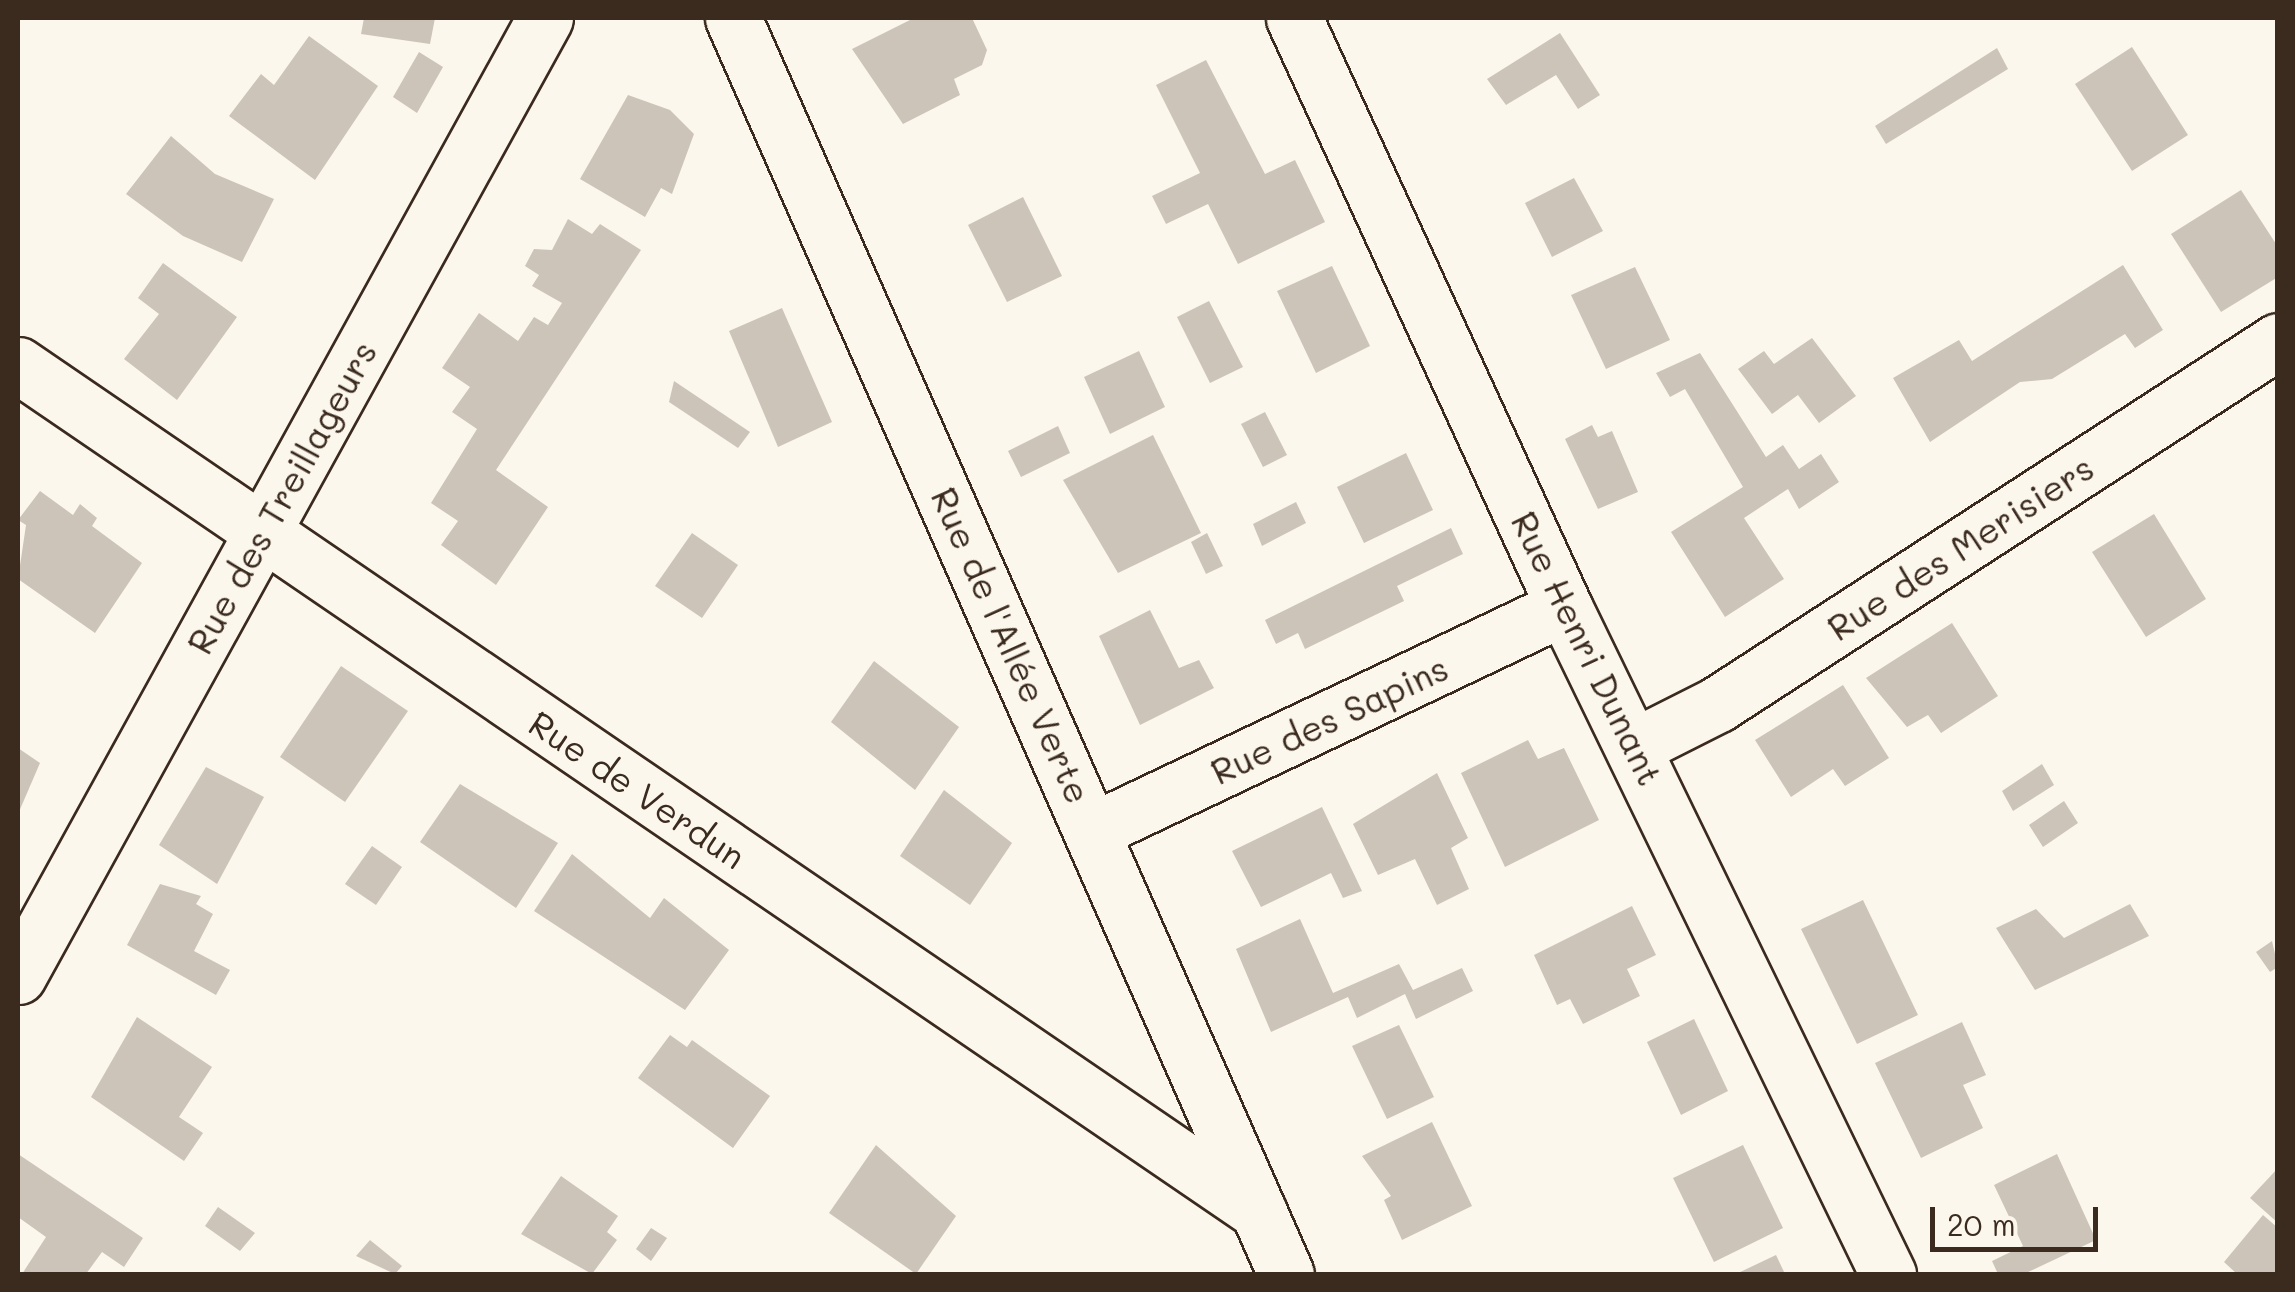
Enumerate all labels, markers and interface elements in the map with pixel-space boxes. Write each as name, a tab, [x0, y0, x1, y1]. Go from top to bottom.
street label: Rue des Treillageurs	[178, 333, 384, 661]
street label: Rue des Merisiers	[1819, 445, 2101, 649]
street label: Rue de l'Allée Verte	[923, 481, 1101, 809]
street label: Rue Henri Dunant	[1504, 504, 1672, 792]
street label: Rue des Sapins	[1204, 646, 1454, 792]
street label: Rue de Verdun	[522, 701, 754, 877]
scale bar	[1935, 1187, 2102, 1249]
text: 20 m	[1947, 1204, 2016, 1244]

